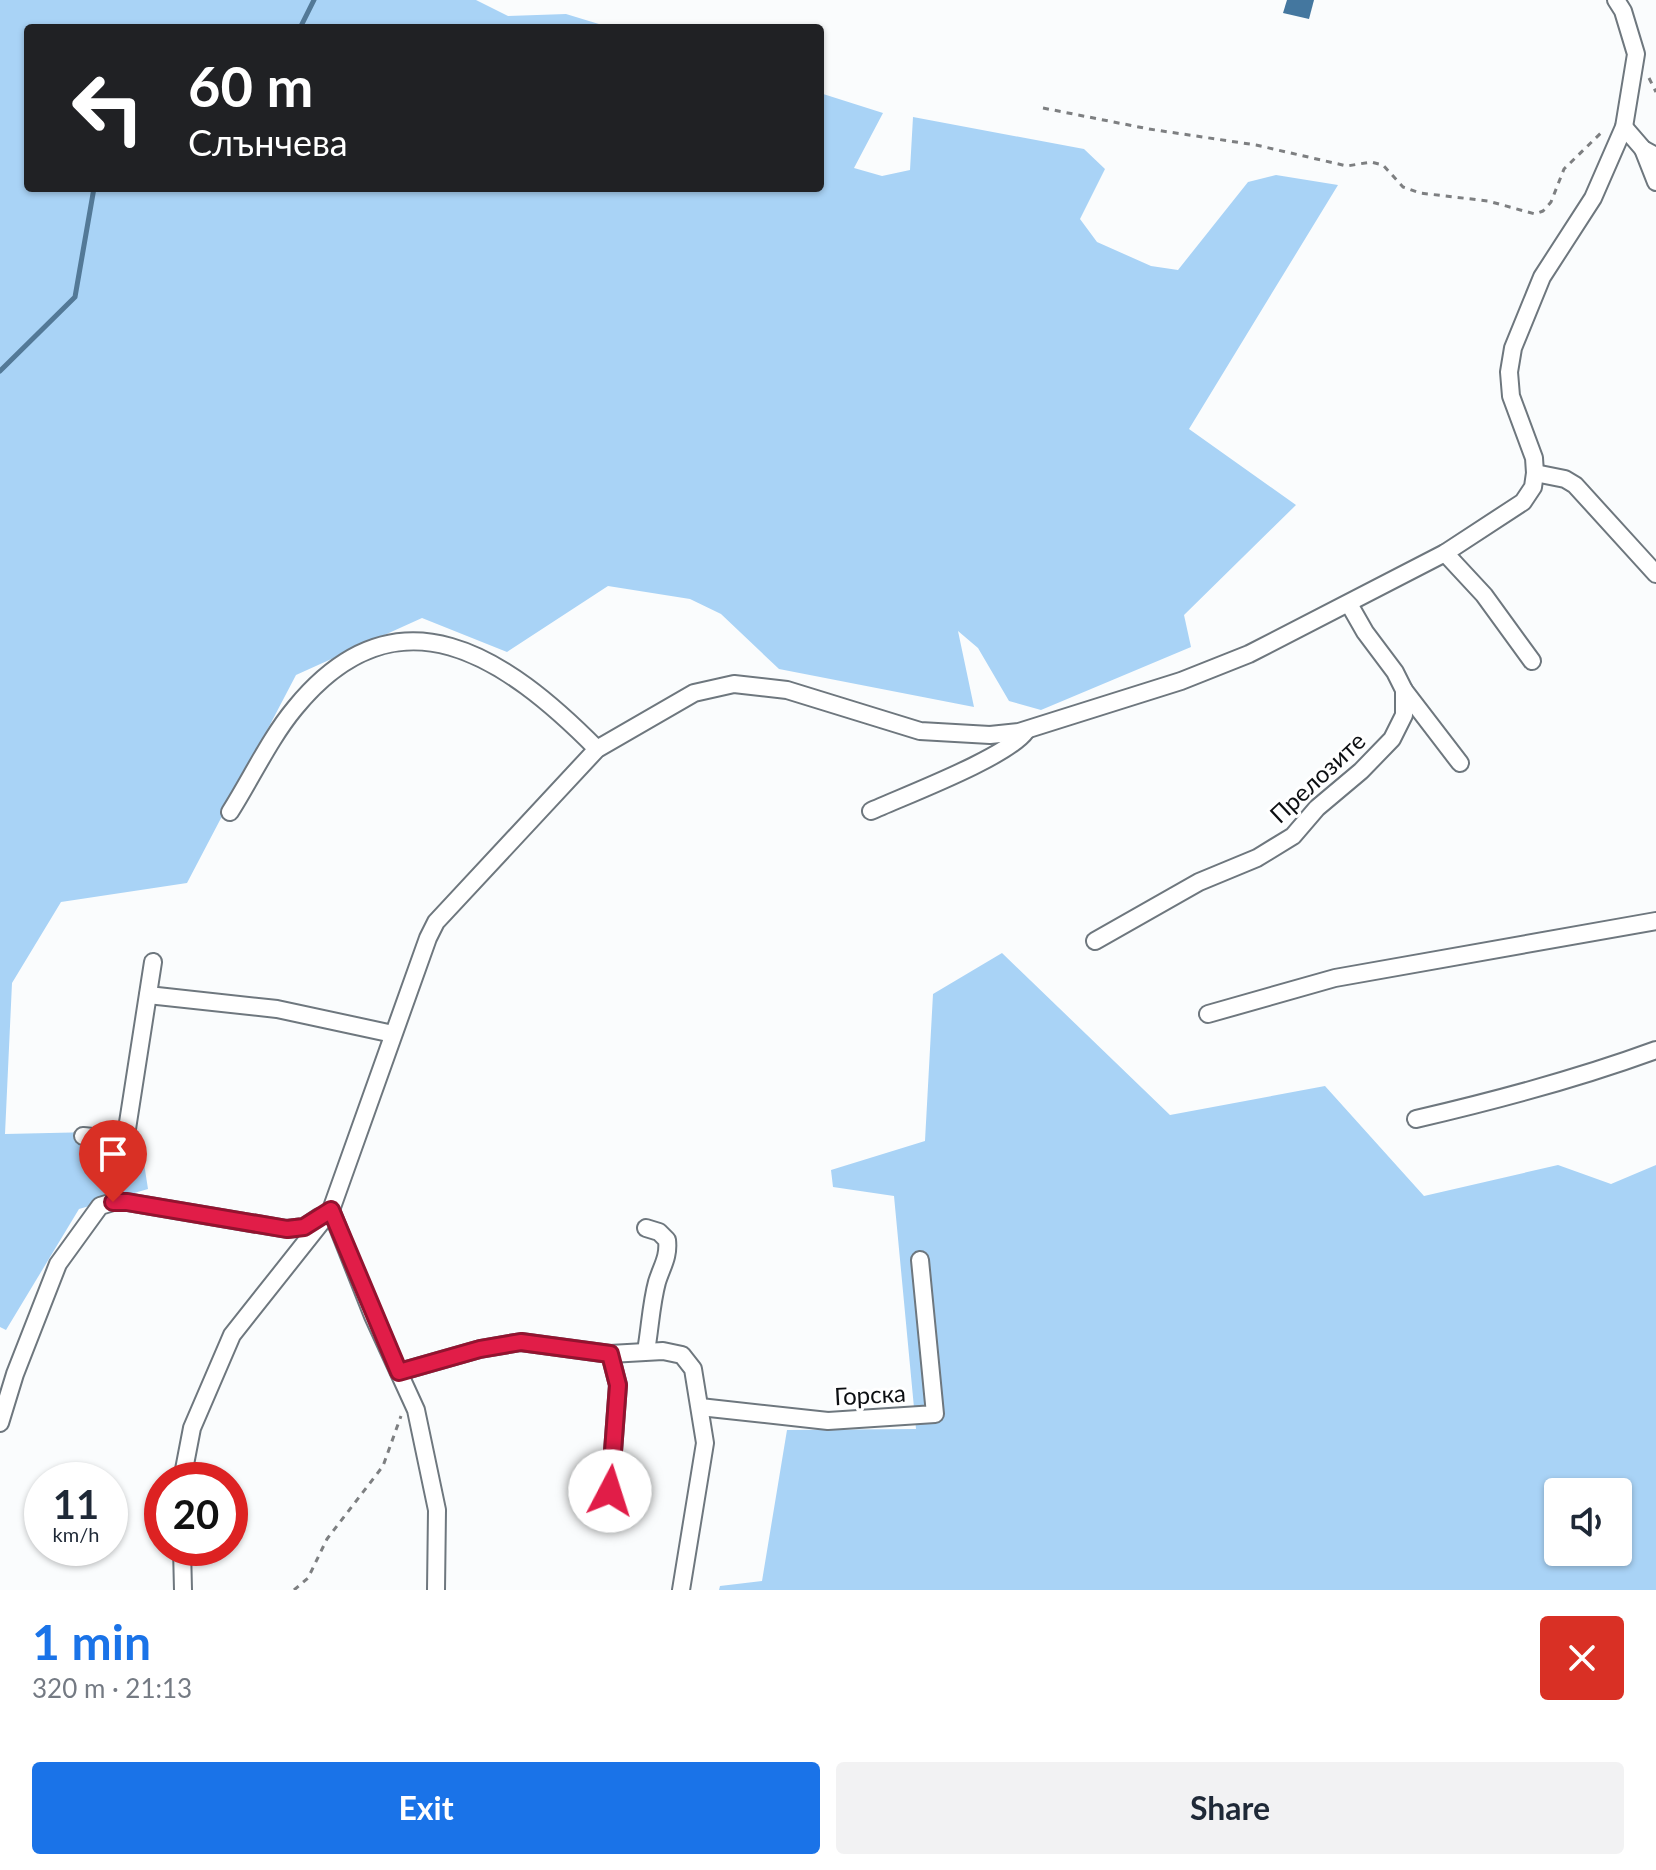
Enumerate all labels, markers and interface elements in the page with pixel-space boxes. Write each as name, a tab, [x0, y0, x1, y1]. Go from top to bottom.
text: 60 m	[188, 52, 313, 119]
icon: left	[56, 56, 160, 160]
text: Слънчева	[188, 120, 348, 164]
street label: Прелозите	[1263, 726, 1371, 828]
pin	[79, 1120, 147, 1202]
icon: arrive	[91, 1132, 135, 1176]
street label: Горска	[833, 1378, 907, 1410]
position arrow	[568, 1449, 652, 1533]
speed limit sign: 20	[144, 1462, 248, 1566]
map controls	[1544, 1478, 1632, 1566]
button: sound	[1544, 1478, 1632, 1566]
text: 11	[53, 1480, 99, 1528]
text: km/h	[53, 1522, 99, 1546]
text: 1 min	[32, 1613, 151, 1670]
button: close	[1540, 1616, 1624, 1700]
text: 320 m · 21:13	[32, 1672, 192, 1704]
button: Exit	[32, 1762, 820, 1854]
button: Share	[836, 1762, 1624, 1854]

